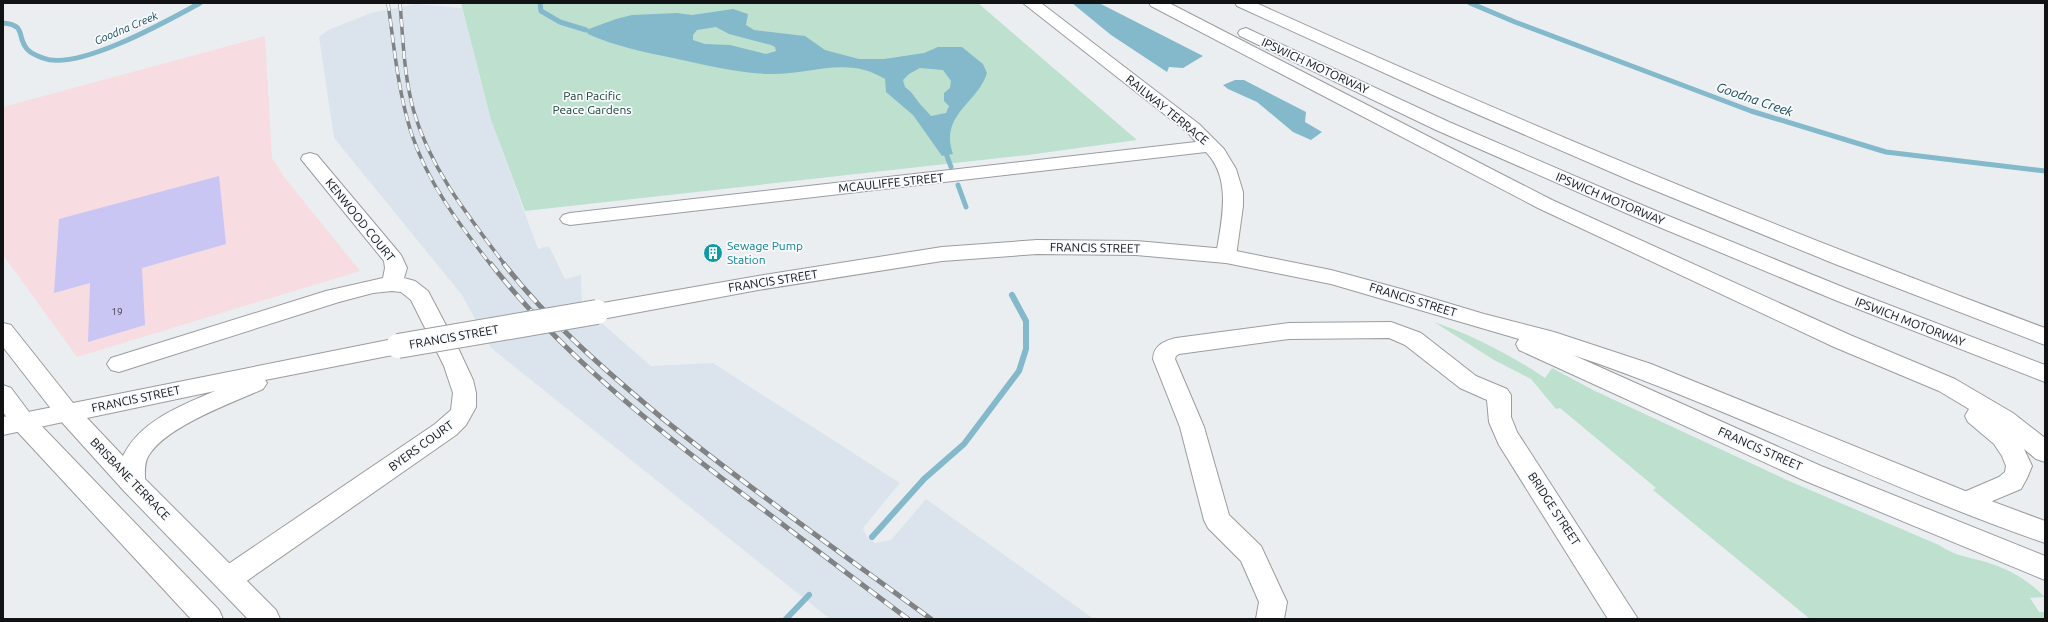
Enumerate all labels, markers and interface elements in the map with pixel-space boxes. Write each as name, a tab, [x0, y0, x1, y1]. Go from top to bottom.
water label: Goodna Creek	[93, 9, 160, 47]
street label: IPSWICH MOTORWAY	[1260, 35, 1371, 96]
street label: RAILWAY TERRACE	[1123, 72, 1211, 147]
water label: Goodna Creek	[1715, 79, 1795, 119]
park label: Pan Pacific Peace Gardens	[552, 89, 632, 116]
street label: MCAULIFFE STREET	[838, 170, 945, 195]
street label: IPSWICH MOTORWAY	[1554, 170, 1667, 227]
street label: KENWOOD COURT	[323, 176, 398, 264]
place label: Sewage Pump Station	[727, 239, 803, 266]
street label: FRANCIS STREET	[1050, 240, 1141, 255]
building icon: Sewage Pump Station	[702, 242, 724, 264]
street label: FRANCIS STREET	[727, 267, 819, 294]
street label: FRANCIS STREET	[1368, 280, 1459, 319]
street label: IPSWICH MOTORWAY	[1853, 295, 1967, 349]
house number: 19	[111, 306, 123, 317]
street label: FRANCIS STREET	[408, 322, 500, 351]
street label: FRANCIS STREET	[90, 383, 182, 414]
street label: BYERS COURT	[386, 418, 456, 473]
street label: FRANCIS STREET	[1716, 424, 1804, 473]
street label: BRISBANE TERRACE	[88, 435, 173, 522]
street label: BRIDGE STREET	[1526, 470, 1583, 548]

